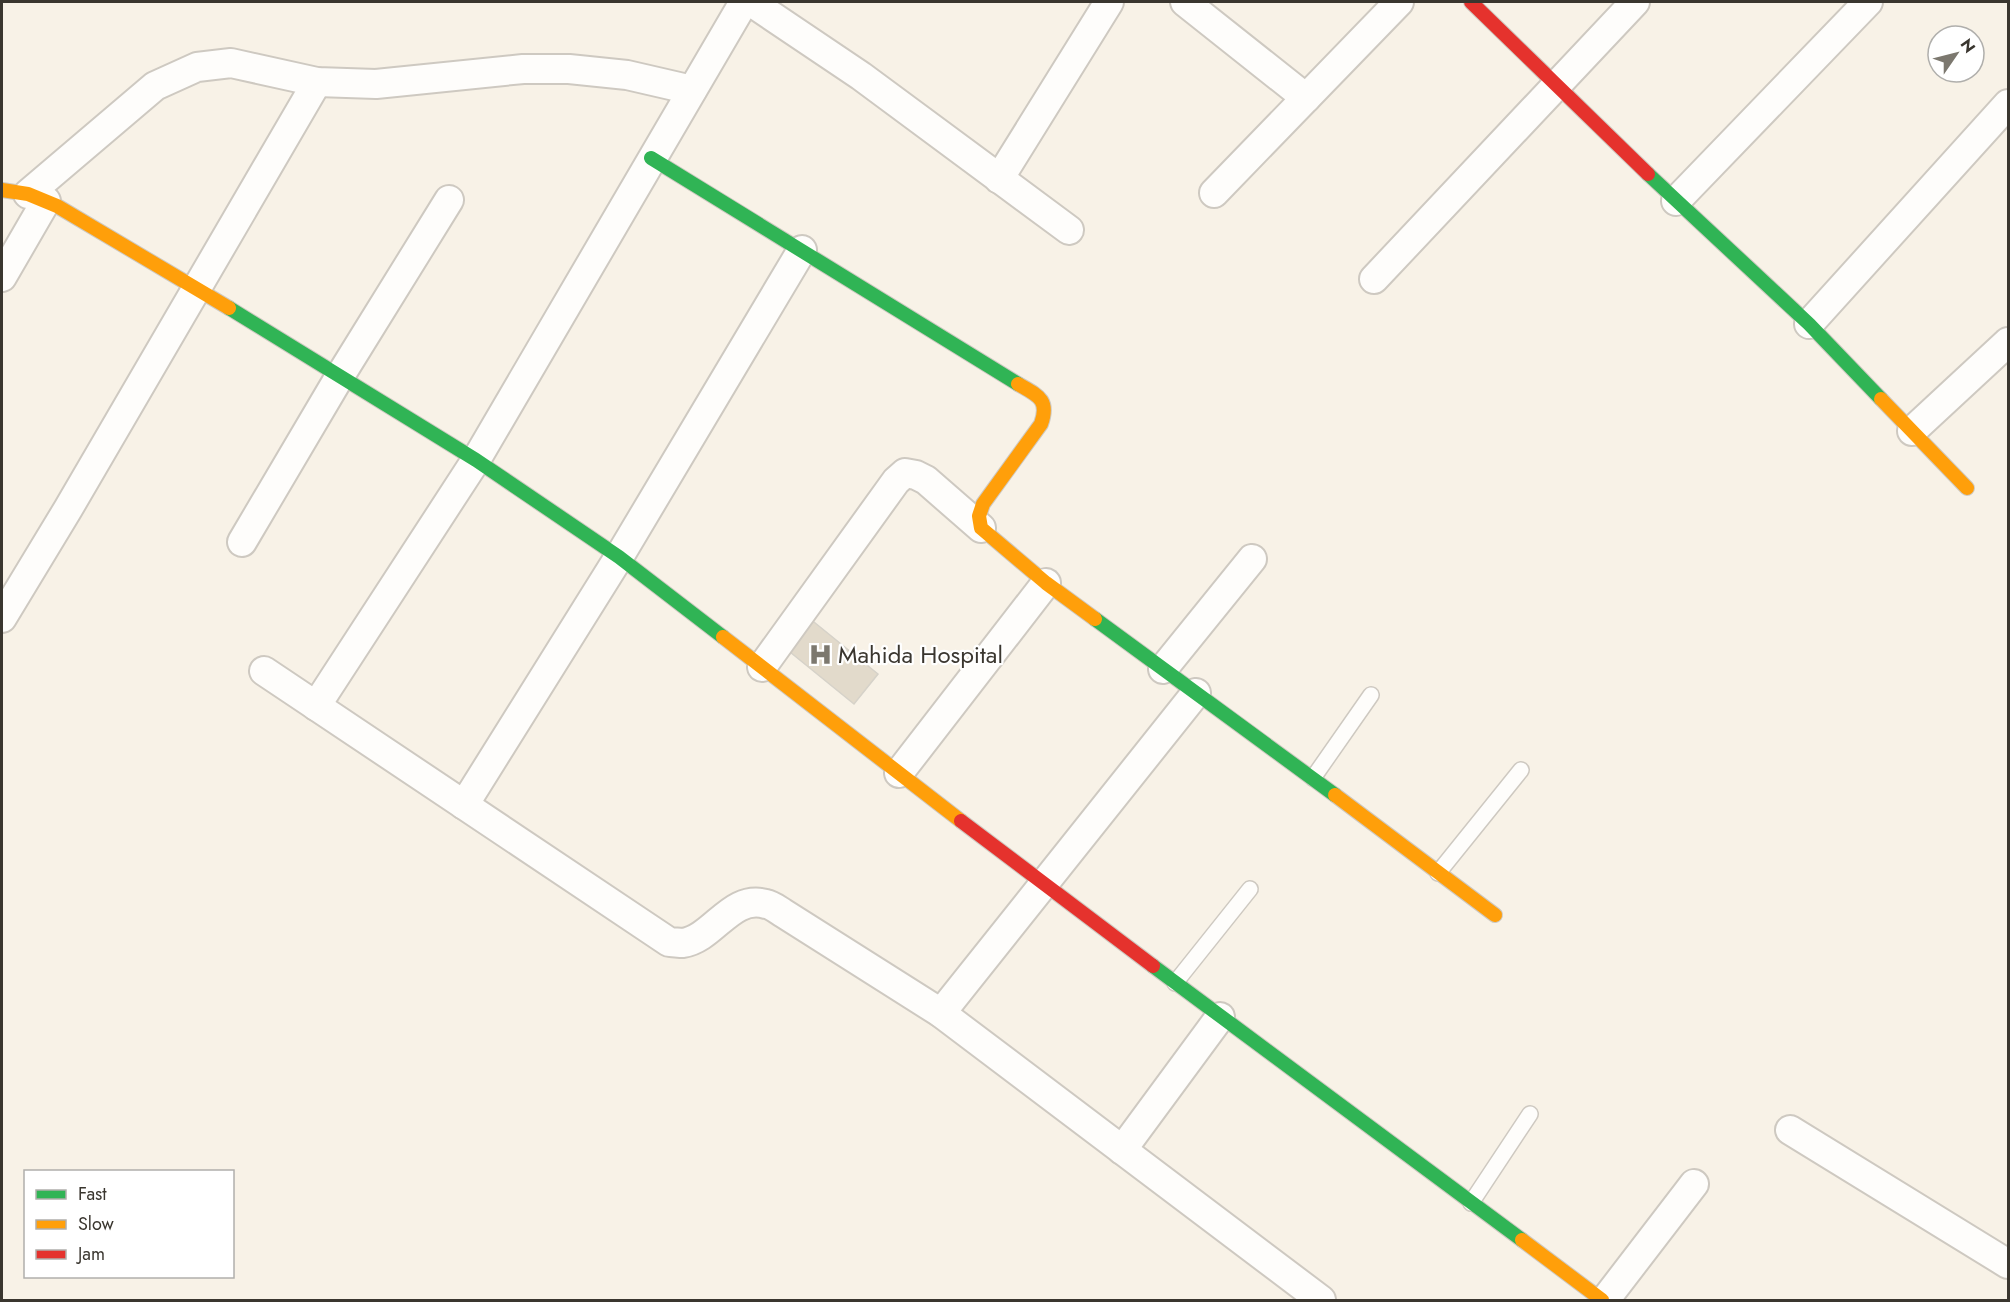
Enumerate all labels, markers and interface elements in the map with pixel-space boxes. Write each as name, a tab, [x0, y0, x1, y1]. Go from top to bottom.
north arrow	[1926, 24, 1986, 84]
text: N	[1955, 34, 1981, 57]
place label: Mahida Hospital	[838, 637, 1003, 672]
hospital icon: Mahida Hospital	[807, 642, 833, 668]
legend	[24, 1170, 234, 1278]
text: Fast	[78, 1181, 107, 1207]
text: Slow	[78, 1211, 115, 1237]
text: Jam	[76, 1241, 105, 1267]

